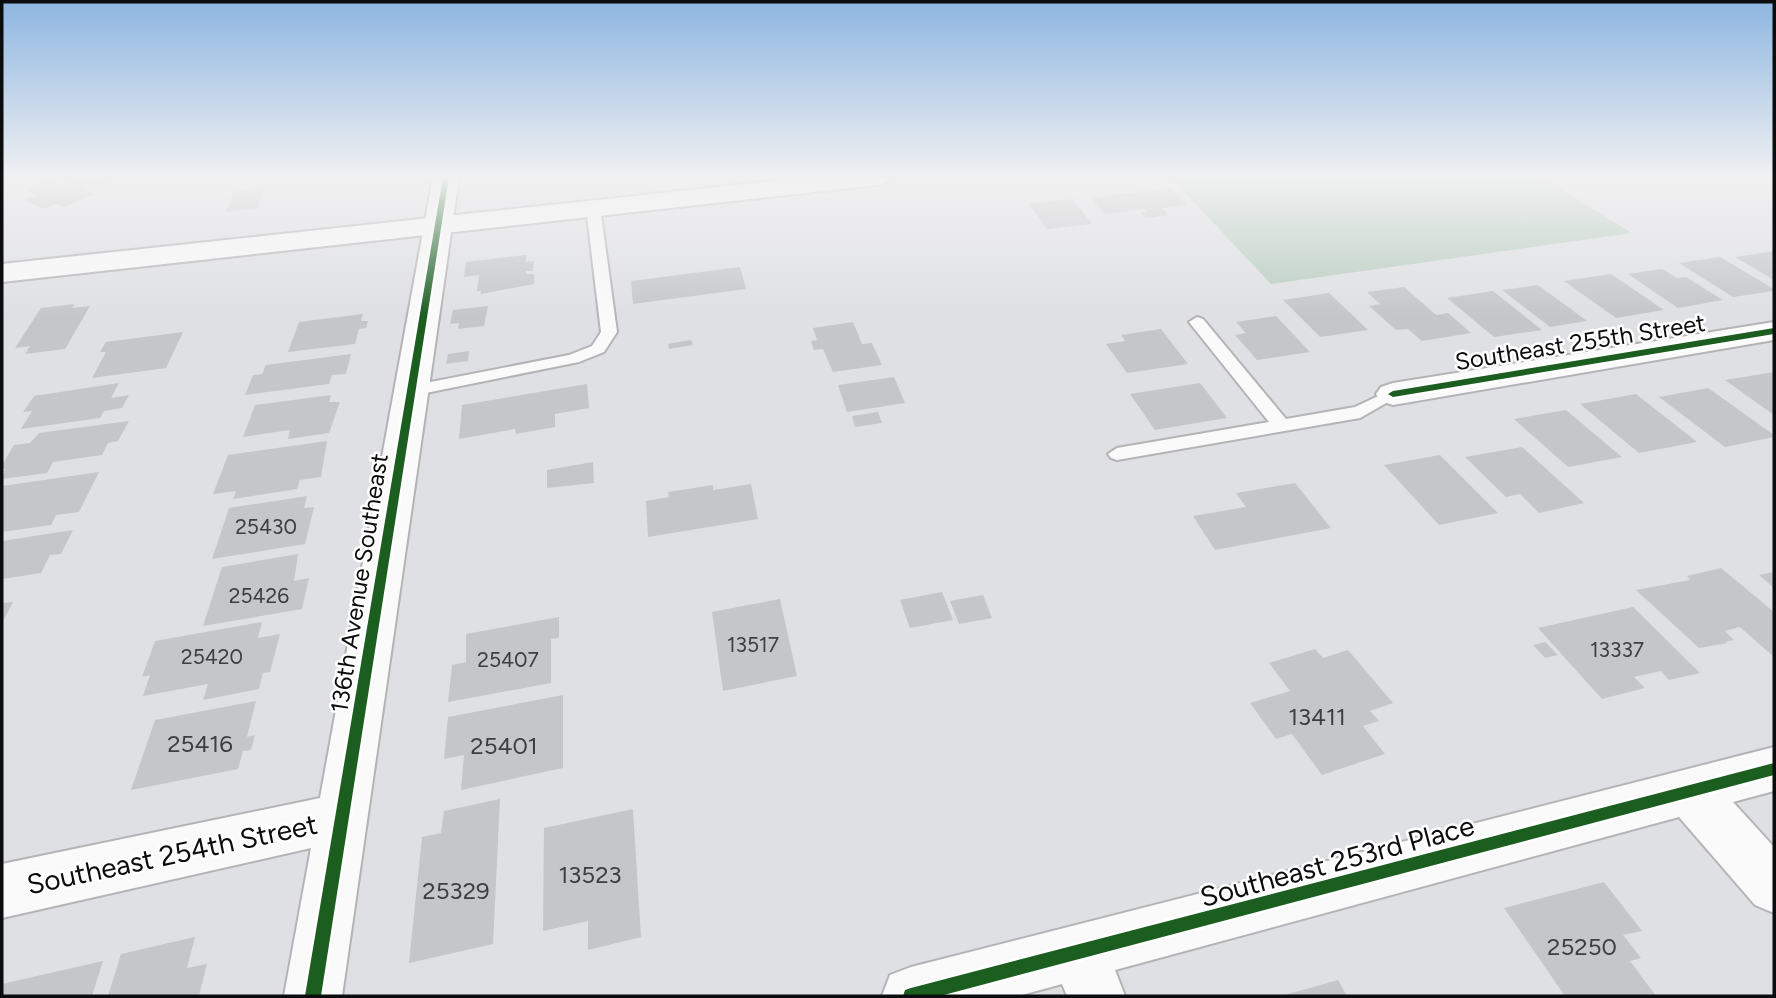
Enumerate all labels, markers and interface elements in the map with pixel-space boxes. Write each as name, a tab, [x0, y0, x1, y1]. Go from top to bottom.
street label: Southeast 255th Street	[1453, 308, 1707, 376]
street label: 136th Avenue Southeast	[324, 451, 394, 715]
house number: 25430	[235, 514, 297, 539]
house number: 25426	[229, 583, 289, 608]
house number: 13517	[727, 632, 779, 657]
house number: 13337	[1590, 637, 1644, 662]
house number: 25420	[181, 644, 243, 669]
house number: 25407	[477, 647, 539, 672]
house number: 13411	[1288, 702, 1346, 731]
house number: 25416	[167, 729, 233, 758]
house number: 25401	[470, 731, 538, 760]
street label: Southeast 254th Street	[24, 807, 320, 901]
street label: Southeast 253rd Place	[1196, 808, 1478, 914]
house number: 13523	[558, 860, 622, 889]
house number: 25329	[422, 876, 490, 905]
house number: 25250	[1547, 932, 1617, 961]

